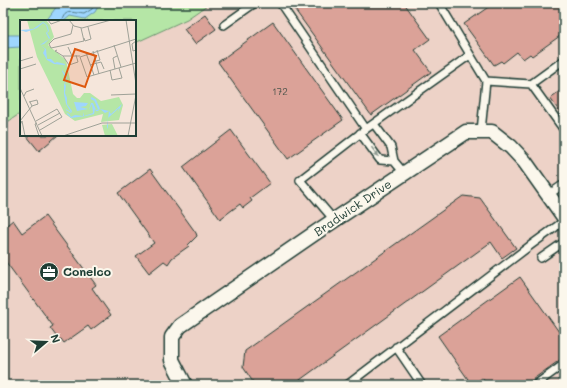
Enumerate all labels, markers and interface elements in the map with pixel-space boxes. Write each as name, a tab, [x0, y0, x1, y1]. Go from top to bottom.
inset map	[20, 20, 136, 136]
house number: 172	[272, 84, 288, 98]
one-way arrow	[370, 147, 379, 158]
street label: Bradwick Drive	[310, 175, 394, 239]
office icon: Conelco	[38, 261, 60, 283]
place label: Conelco	[63, 263, 111, 279]
north arrow	[26, 322, 66, 362]
text: N	[47, 332, 64, 345]

